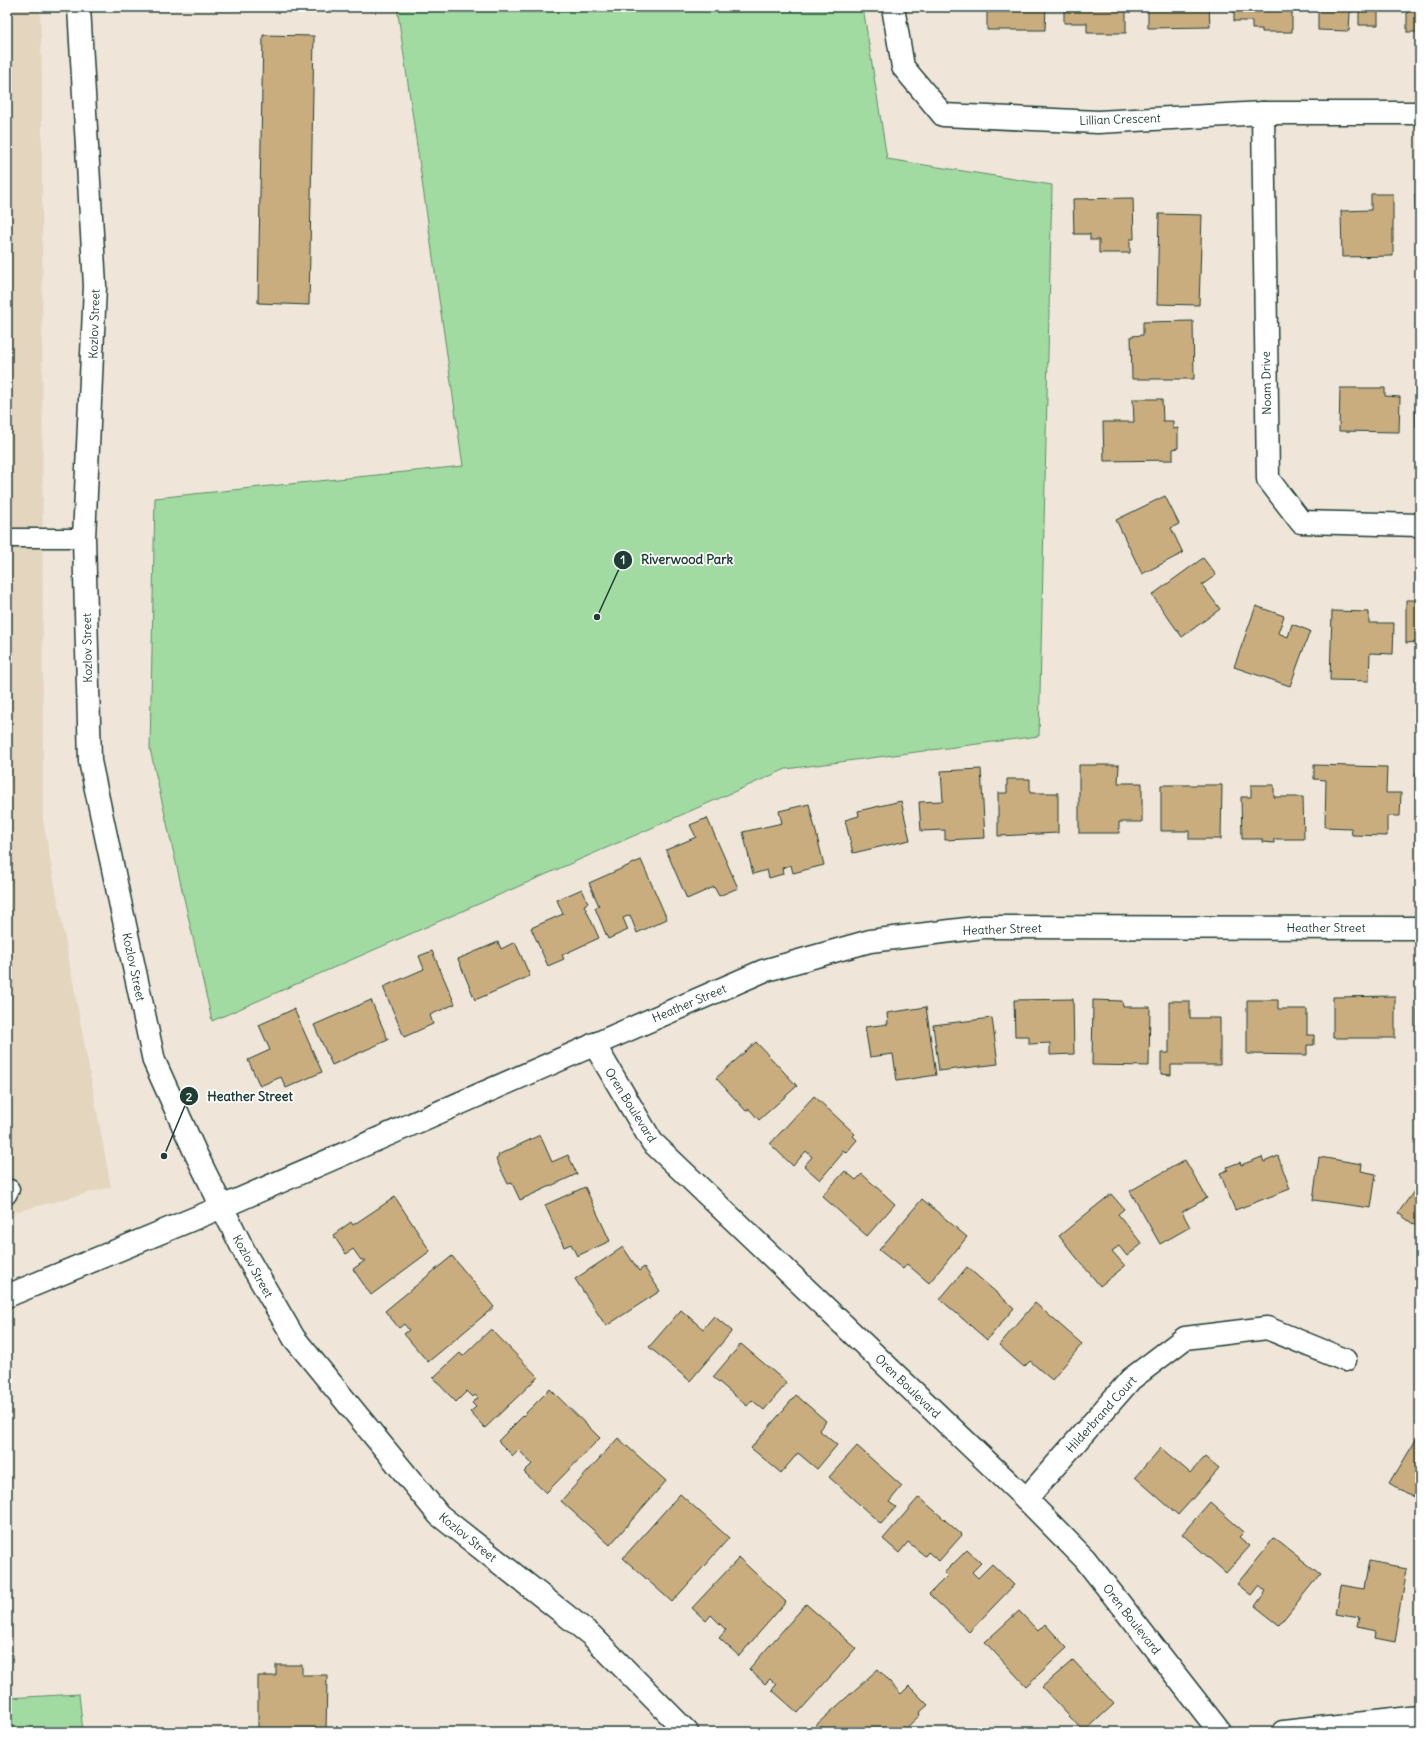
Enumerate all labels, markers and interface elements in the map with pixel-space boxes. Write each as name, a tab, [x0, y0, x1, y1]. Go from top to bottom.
street label: Lillian Crescent	[1079, 110, 1161, 128]
street label: Kozlov Street	[85, 289, 103, 359]
street label: Noam Drive	[1258, 351, 1274, 415]
callout: Riverwood Park	[613, 547, 741, 572]
text: Riverwood Park	[641, 551, 733, 568]
text: 1	[621, 552, 625, 567]
street label: Kozlov Street	[79, 613, 95, 683]
street label: Heather Street	[962, 920, 1042, 938]
street label: Heather Street	[1286, 920, 1366, 935]
street label: Kozlov Street	[119, 931, 149, 1003]
street label: Heather Street	[650, 981, 728, 1025]
street label: Oren Boulevard	[602, 1065, 660, 1145]
callout: Heather Street	[179, 1084, 301, 1109]
text: Heather Street	[207, 1088, 293, 1105]
text: 2	[186, 1089, 193, 1104]
street label: Kozlov Street	[230, 1232, 276, 1300]
street label: Oren Boulevard	[872, 1351, 944, 1421]
street label: Hilderbrand Court	[1063, 1373, 1139, 1455]
street label: Kozlov Street	[436, 1509, 500, 1565]
street label: Oren Boulevard	[1100, 1581, 1164, 1657]

